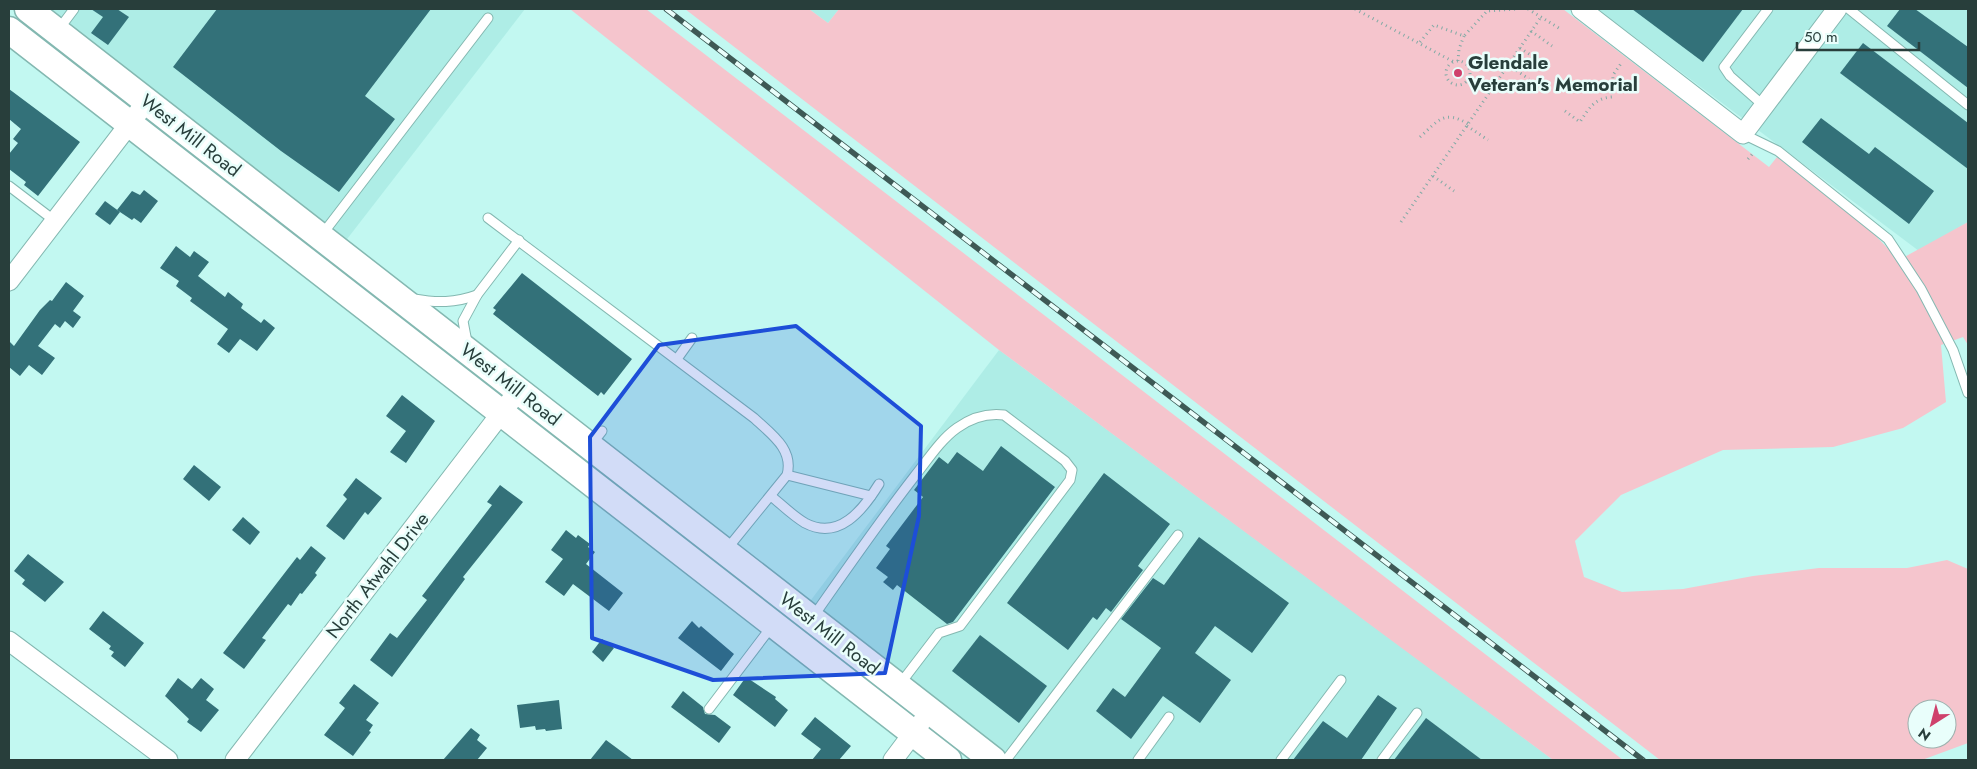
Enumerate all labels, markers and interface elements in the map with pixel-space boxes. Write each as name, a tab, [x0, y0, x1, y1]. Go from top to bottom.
scale bar	[1797, 20, 1920, 52]
text: 50 m	[1804, 26, 1838, 48]
place label: Glendale Veteran's Memorial	[1467, 49, 1638, 98]
marker: Glendale Veteran's Memorial	[1452, 67, 1464, 79]
street label: West Mill Road	[135, 88, 247, 183]
street label: West Mill Road	[455, 337, 567, 432]
street label: North Atwahl Drive	[320, 506, 435, 644]
street label: West Mill Road	[774, 586, 886, 681]
north arrow	[1907, 699, 1957, 749]
text: N	[1914, 723, 1935, 746]

